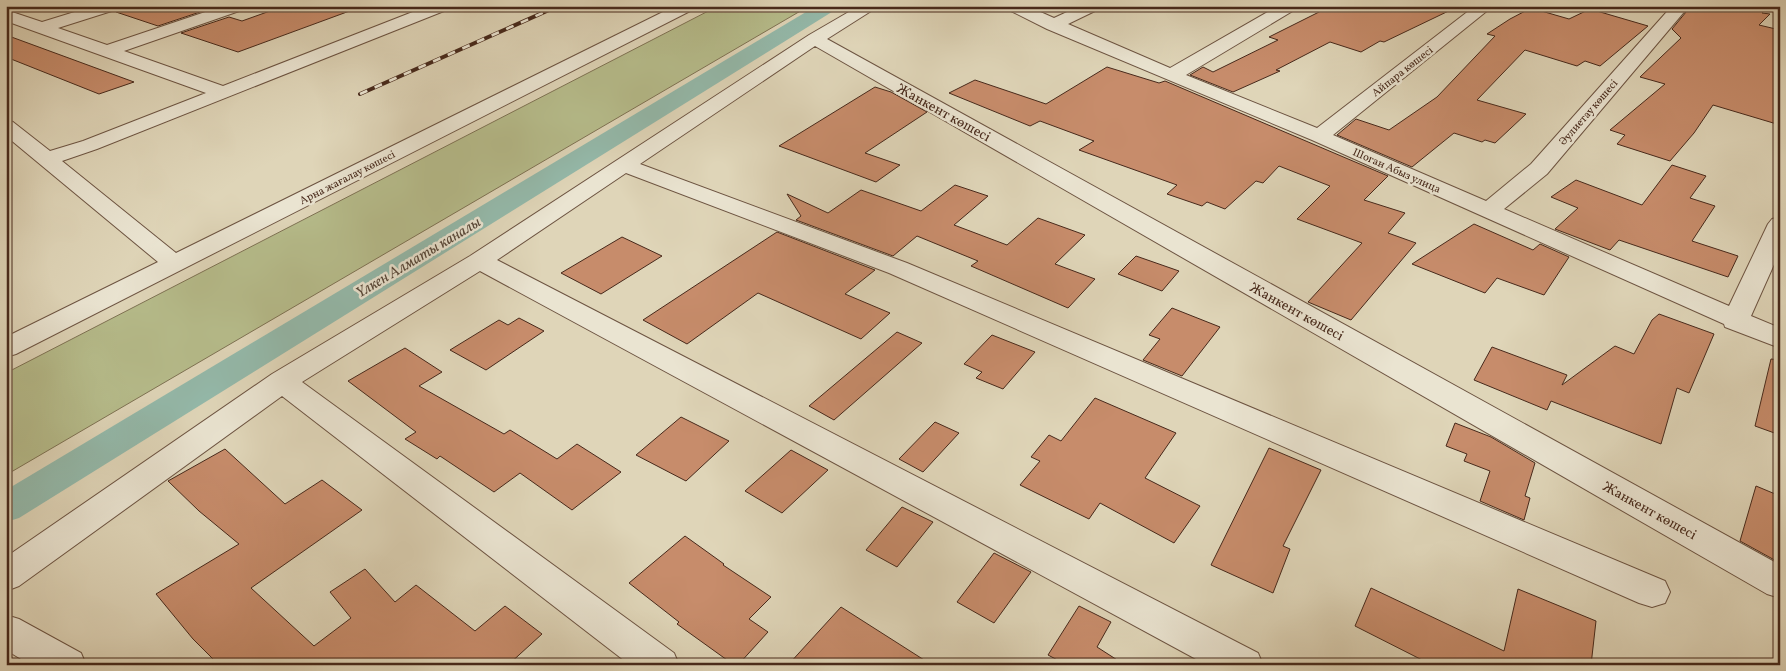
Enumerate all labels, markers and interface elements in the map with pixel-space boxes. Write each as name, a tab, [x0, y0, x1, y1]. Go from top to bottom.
street label: Айпара көшесі	[1369, 43, 1437, 101]
street label: Әулиетау көшесі	[1556, 77, 1622, 149]
street label: Жанкент көшесі	[893, 80, 994, 147]
street label: Шоган Абыз улица	[1350, 145, 1443, 198]
street label: Арна жағалау көшесі	[297, 148, 398, 209]
water label: Үлкен Алматы каналы	[352, 212, 486, 304]
street label: Жанкент көшесі	[1246, 279, 1347, 346]
street label: Жанкент көшесі	[1599, 478, 1700, 545]

